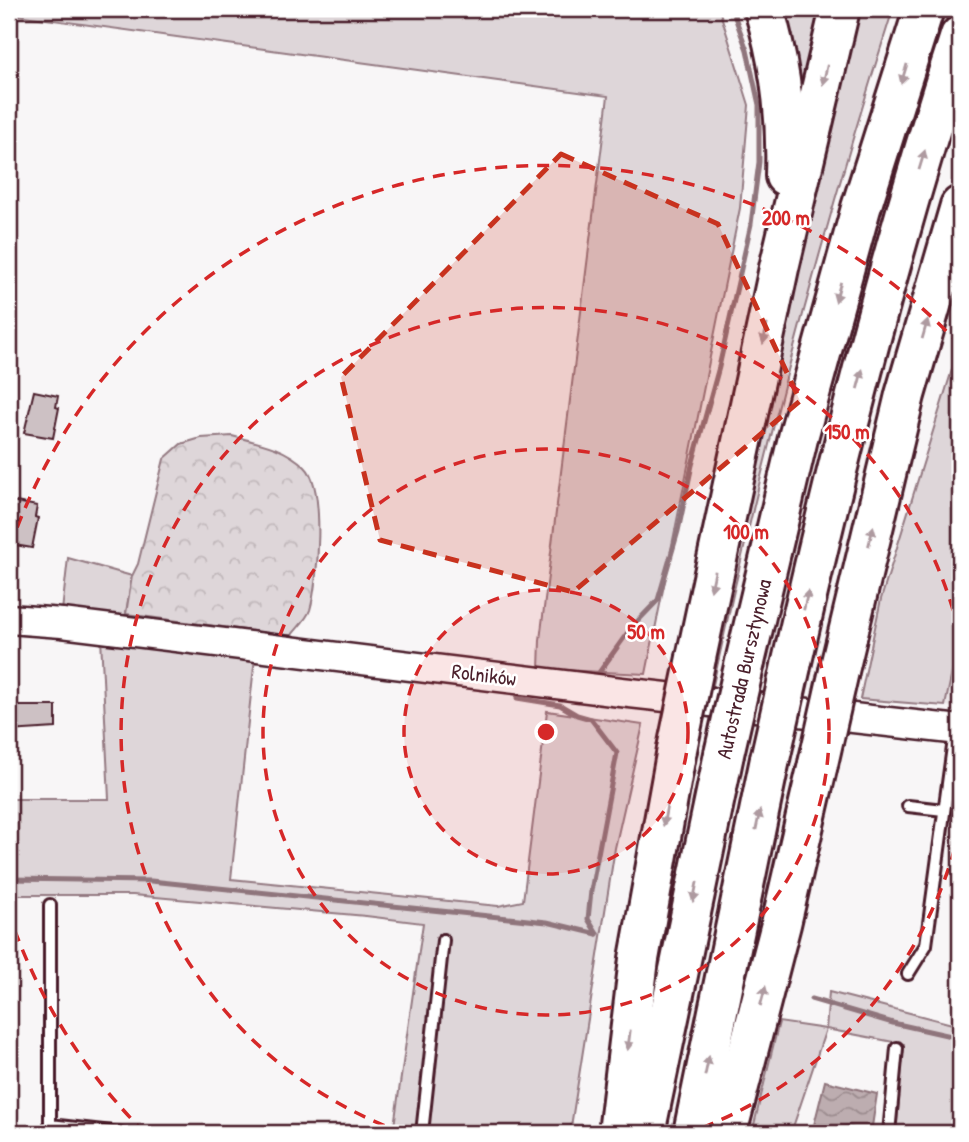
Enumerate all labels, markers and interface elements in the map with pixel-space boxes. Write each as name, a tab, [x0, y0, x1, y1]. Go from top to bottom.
one-way arrow	[819, 64, 830, 86]
one-way arrow	[898, 64, 908, 85]
one-way arrow	[917, 149, 927, 170]
text: 200 m	[762, 203, 810, 232]
one-way arrow	[832, 281, 843, 303]
one-way arrow	[920, 318, 930, 339]
one-way arrow	[760, 323, 771, 345]
one-way arrow	[856, 368, 866, 389]
text: 150 m	[824, 417, 870, 446]
text: 100 m	[723, 517, 769, 546]
one-way arrow	[866, 525, 877, 547]
one-way arrow	[707, 570, 718, 592]
street label: Autostrada Bursztynowa	[709, 576, 778, 762]
one-way arrow	[801, 589, 812, 611]
text: 50 m	[627, 617, 665, 646]
street label: Rolników	[450, 656, 518, 693]
centre of rings	[534, 720, 558, 744]
one-way arrow	[659, 805, 670, 827]
one-way arrow	[752, 809, 763, 831]
one-way arrow	[690, 881, 701, 903]
one-way arrow	[758, 985, 769, 1007]
one-way arrow	[624, 1030, 635, 1052]
one-way arrow	[701, 1055, 712, 1077]

